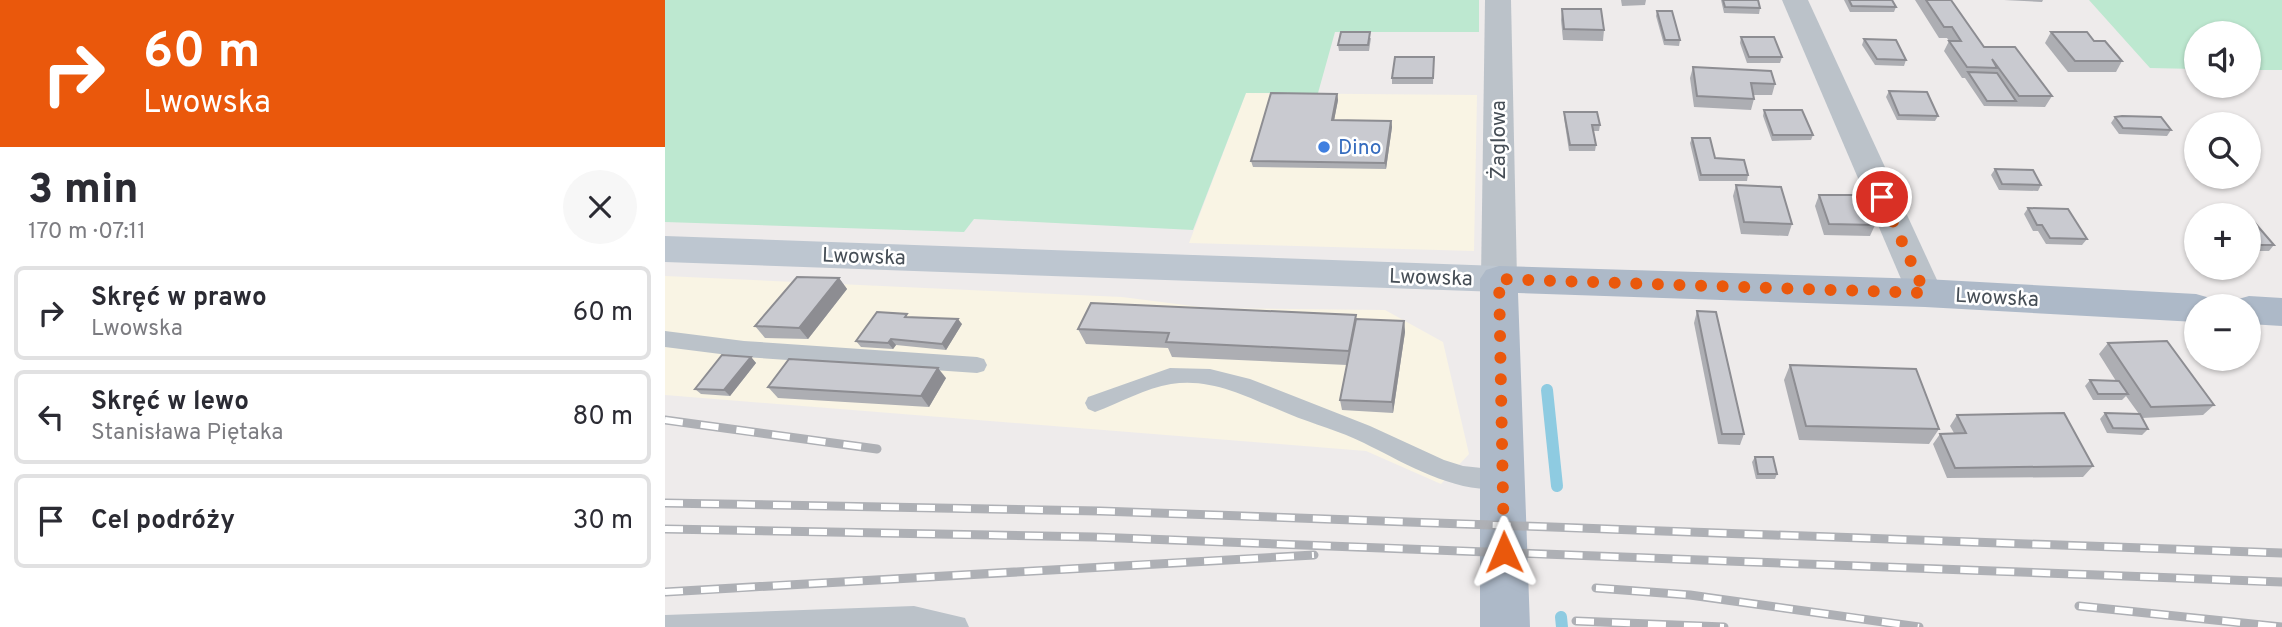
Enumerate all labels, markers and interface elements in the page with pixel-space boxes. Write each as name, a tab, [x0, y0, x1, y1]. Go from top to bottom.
map controls	[2184, 21, 2261, 371]
button: sound	[2184, 21, 2261, 98]
text: 60 m	[143, 23, 261, 85]
icon: right	[28, 28, 119, 119]
text: Lwowska	[143, 84, 271, 124]
street label: Żaglowa	[1486, 100, 1513, 180]
button: search	[2184, 112, 2261, 189]
place label: Dino	[1338, 135, 1382, 162]
marker: Dino	[1316, 139, 1332, 155]
text: 3 min	[28, 165, 139, 218]
pin	[1852, 167, 1912, 227]
button: close	[563, 170, 637, 244]
icon: arrive	[1863, 178, 1901, 216]
button: +	[2184, 203, 2261, 280]
text: 170 m · 07:11	[28, 218, 146, 247]
street label: Lwowska	[822, 243, 906, 272]
street label: Lwowska	[1389, 264, 1473, 293]
text: Skręć w prawo	[91, 282, 267, 315]
street label: Lwowska	[1954, 283, 2040, 314]
icon: right	[32, 294, 70, 332]
button: −	[2184, 294, 2261, 371]
text: 60 m	[573, 297, 633, 330]
text: Lwowska	[91, 315, 183, 344]
text: Skręć w lewo	[91, 386, 249, 419]
icon: left	[32, 398, 70, 436]
text: 80 m	[573, 401, 633, 434]
text: Stanisława Piętaka	[91, 419, 283, 448]
icon: arrive	[32, 502, 70, 540]
text: Cel podróży	[91, 505, 235, 538]
text: 30 m	[573, 505, 633, 538]
position arrow	[1467, 515, 1541, 589]

